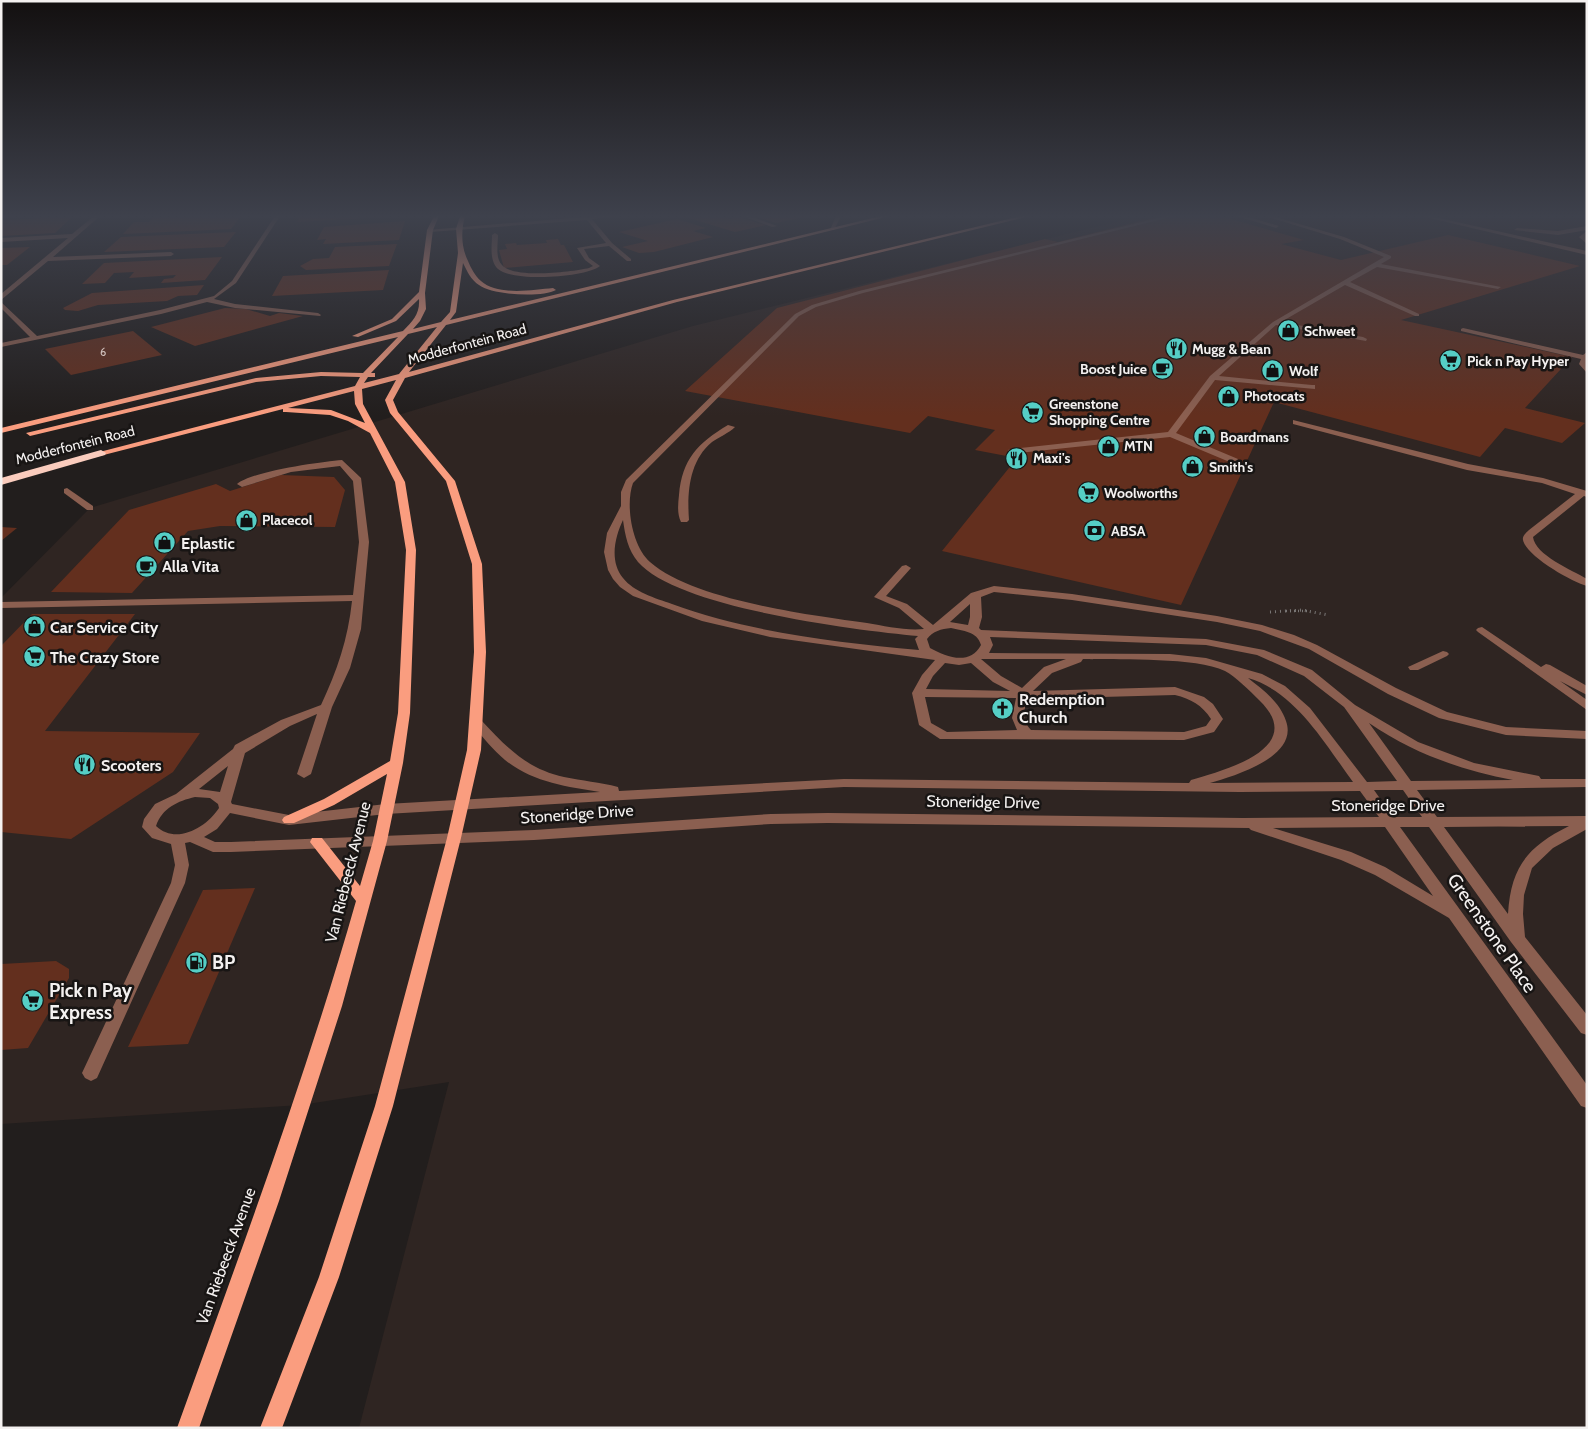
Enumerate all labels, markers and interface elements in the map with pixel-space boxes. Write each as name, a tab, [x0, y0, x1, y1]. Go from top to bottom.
shop icon: Schweet	[1276, 319, 1300, 343]
street label: Modderfontein Road	[406, 320, 528, 368]
place label: Schweet	[1304, 322, 1356, 340]
restaurant icon: Mugg & Bean	[1164, 337, 1188, 361]
place label: Mugg & Bean	[1192, 340, 1271, 358]
house number: 6	[100, 345, 106, 359]
supermarket icon: Pick n Pay Hyper	[1439, 349, 1463, 373]
place label: Pick n Pay Hyper	[1467, 352, 1569, 370]
cafe icon: Boost Juice	[1151, 357, 1175, 381]
shop icon: Wolf	[1261, 359, 1285, 383]
place label: Boost Juice	[1080, 360, 1147, 378]
place label: Wolf	[1289, 362, 1319, 380]
shop icon: Photocats	[1216, 384, 1240, 408]
place label: Photocats	[1244, 387, 1305, 405]
place label: Greenstone Shopping Centre	[1049, 395, 1150, 429]
supermarket icon: Greenstone Shopping Centre	[1021, 400, 1045, 424]
street label: Modderfontein Road	[14, 421, 136, 469]
shop icon: Boardmans	[1192, 425, 1216, 449]
place label: Boardmans	[1220, 428, 1289, 446]
shop icon: MTN	[1096, 434, 1120, 458]
place label: MTN	[1124, 437, 1153, 455]
restaurant icon: Maxi's	[1005, 446, 1029, 470]
place label: Maxi's	[1033, 449, 1070, 467]
shop icon: Smith's	[1181, 455, 1205, 479]
place label: Smith's	[1209, 458, 1253, 476]
supermarket icon: Woolworths	[1076, 481, 1100, 505]
place label: Woolworths	[1104, 484, 1178, 502]
shop icon: Placecol	[234, 508, 258, 532]
place label: Placecol	[262, 511, 313, 529]
bank icon: ABSA	[1083, 519, 1107, 543]
place label: ABSA	[1111, 522, 1146, 540]
shop icon: Eplastic	[153, 531, 177, 555]
place label: Eplastic	[181, 534, 235, 553]
cafe icon: Alla Vita	[134, 554, 158, 578]
place label: Alla Vita	[162, 557, 219, 576]
shop icon: Car Service City	[22, 615, 46, 639]
place label: Car Service City	[50, 618, 159, 637]
supermarket icon: The Crazy Store	[22, 645, 46, 669]
place label: The Crazy Store	[50, 648, 159, 667]
place label: Redemption Church	[1019, 690, 1105, 727]
church icon: Redemption Church	[991, 696, 1015, 720]
restaurant icon: Scooters	[73, 753, 97, 777]
place label: Scooters	[101, 756, 162, 775]
street label: Stoneridge Drive	[926, 792, 1040, 812]
street label: Stoneridge Drive	[1331, 796, 1445, 815]
street label: Van Riebeeck Avenue	[321, 800, 375, 944]
street label: Stoneridge Drive	[520, 801, 634, 827]
street label: Greenstone Place	[1442, 869, 1542, 997]
fuel station icon: BP	[184, 950, 208, 974]
place label: BP	[212, 951, 235, 974]
place label: Pick n Pay Express	[49, 979, 133, 1024]
supermarket icon: Pick n Pay Express	[21, 989, 45, 1013]
street label: Van Riebeeck Avenue	[192, 1185, 260, 1327]

